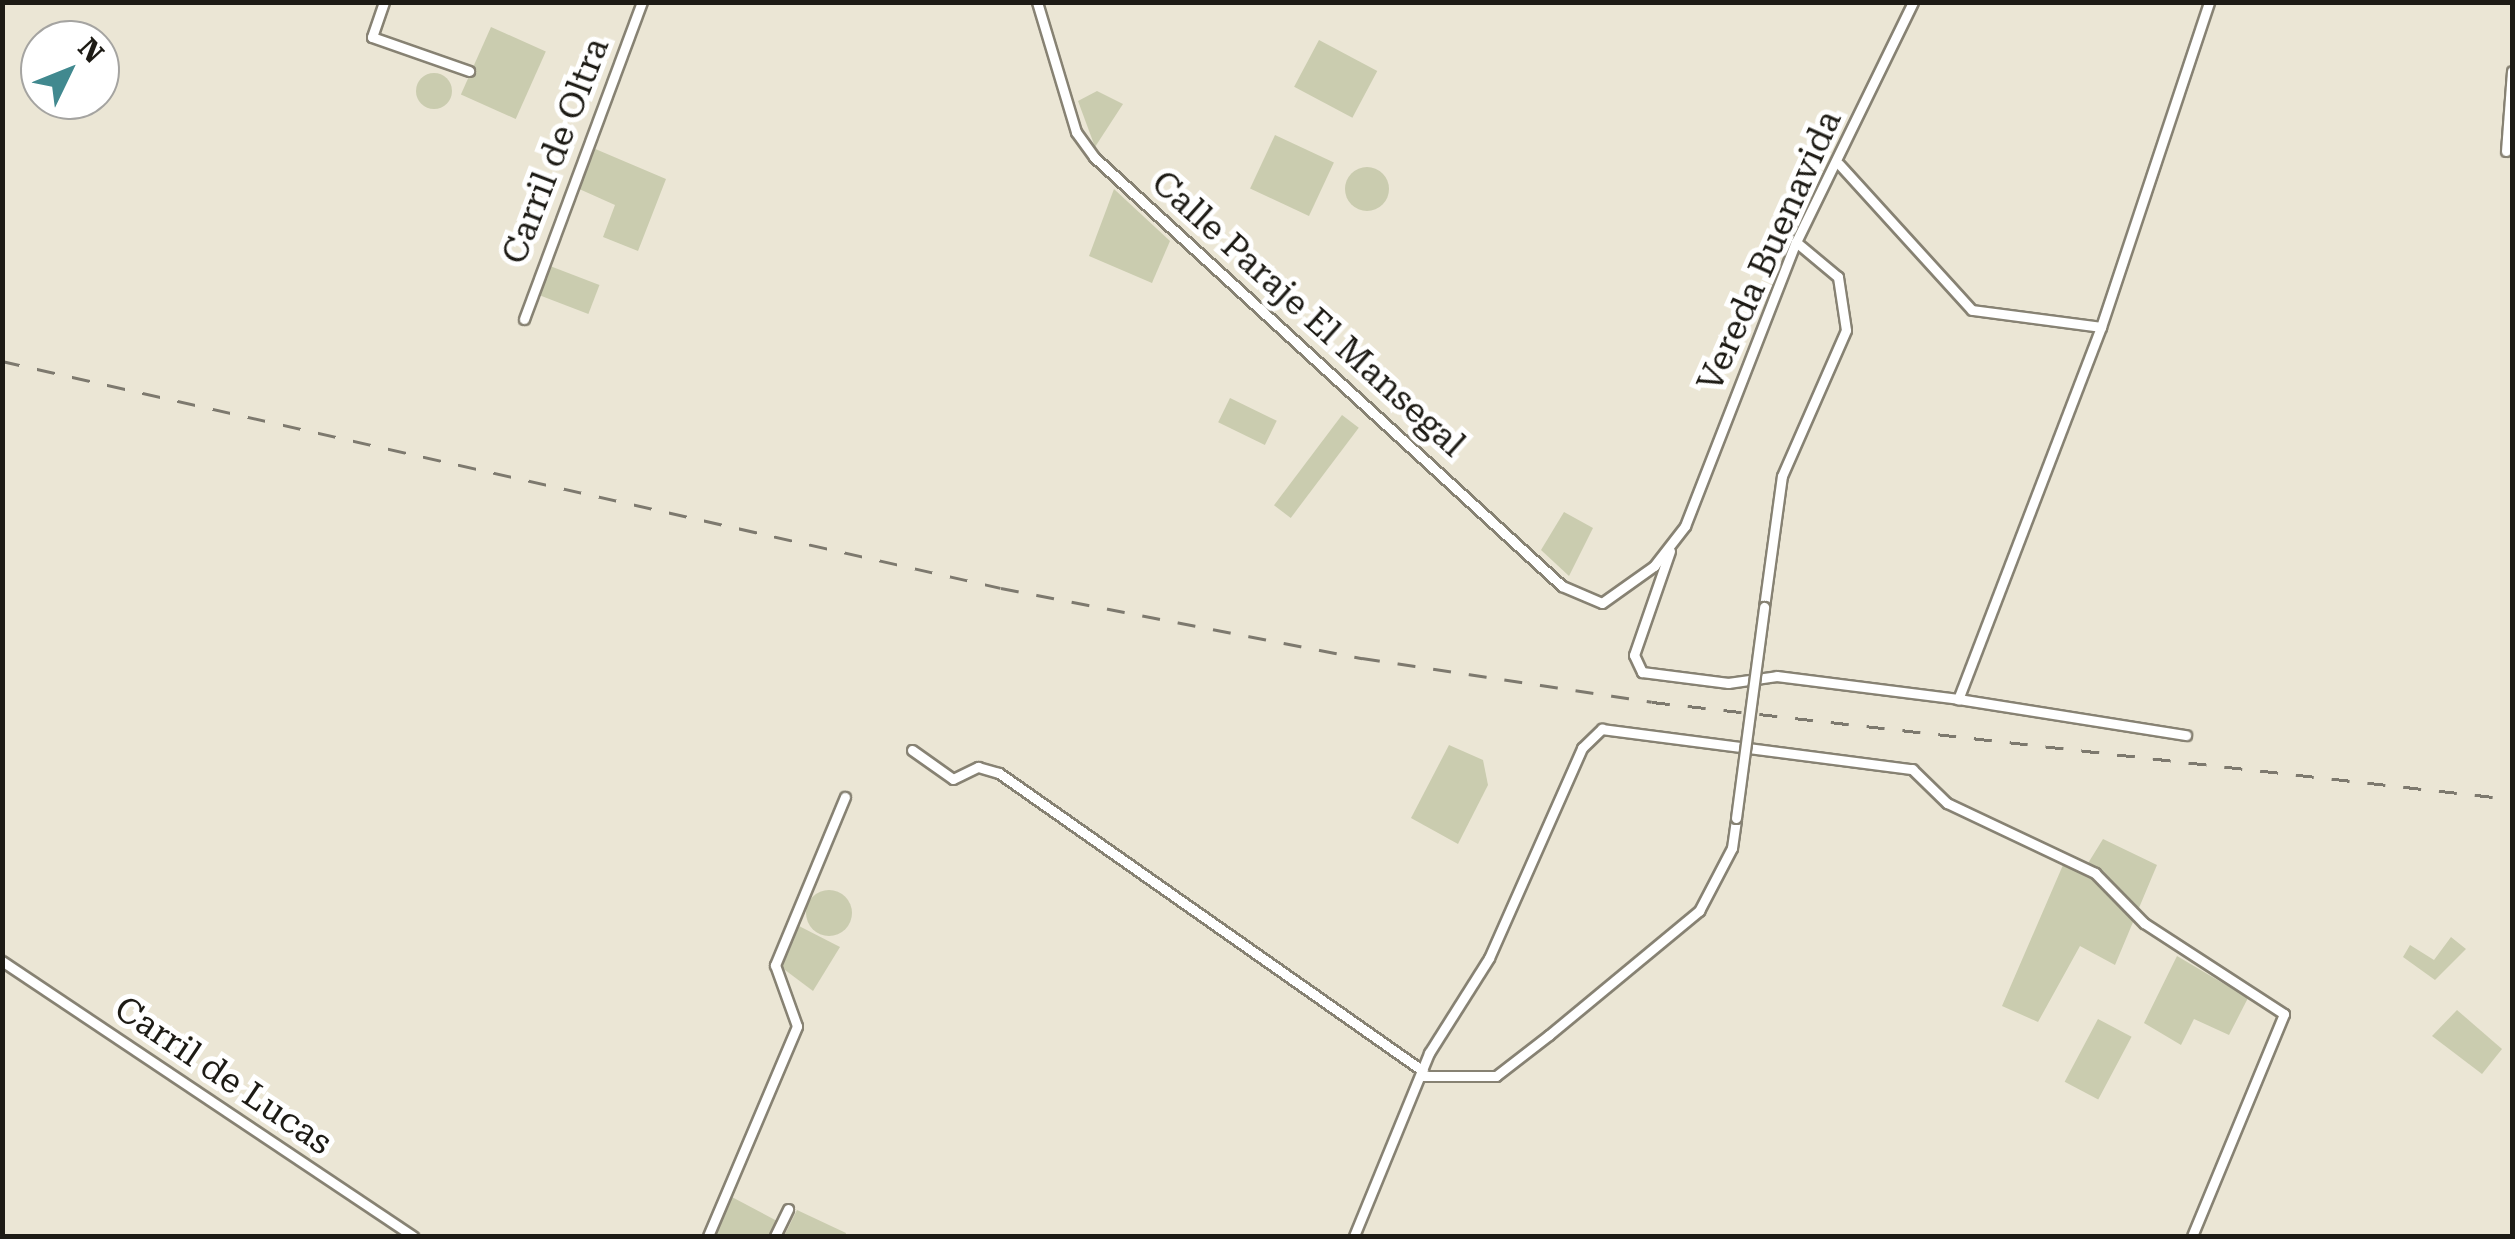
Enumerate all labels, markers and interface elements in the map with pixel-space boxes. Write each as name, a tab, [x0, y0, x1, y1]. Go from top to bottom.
north arrow	[20, 20, 120, 120]
text: N	[71, 31, 110, 70]
street label: Carril de Oltra	[494, 32, 618, 270]
street label: Vereda Buenavida	[1689, 104, 1851, 398]
street label: Calle Paraje El Mansegal	[1143, 162, 1473, 466]
street label: Carril de Lucas	[106, 988, 340, 1164]

